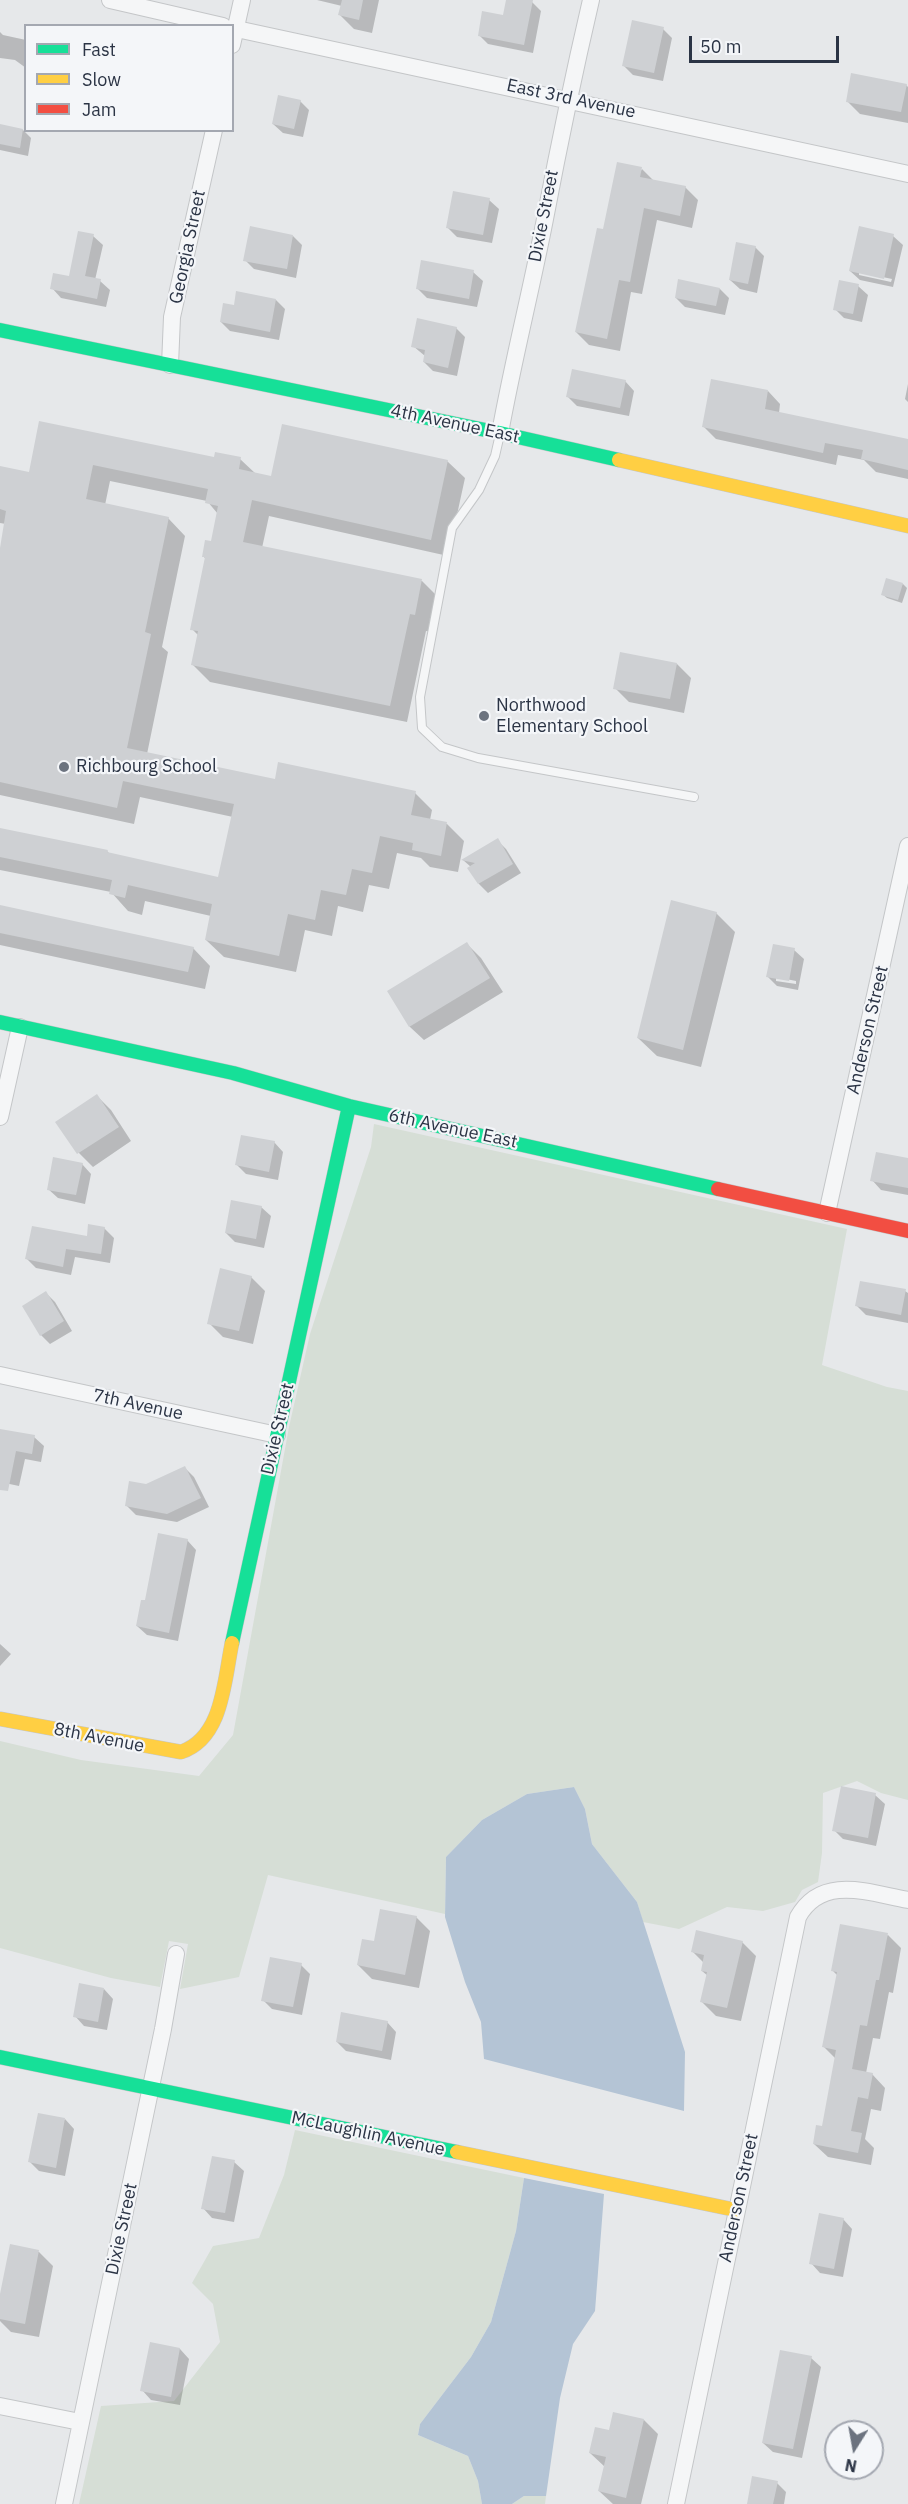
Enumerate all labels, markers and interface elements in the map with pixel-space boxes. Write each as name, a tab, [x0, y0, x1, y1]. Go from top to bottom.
legend	[24, 24, 234, 132]
scale bar	[692, 24, 842, 62]
text: 50 m	[700, 35, 742, 58]
text: Fast	[82, 38, 116, 61]
text: Slow	[82, 68, 121, 91]
street label: East 3rd Avenue	[504, 75, 638, 123]
text: Jam	[82, 98, 117, 121]
street label: Dixie Street	[524, 168, 564, 264]
street label: Georgia Street	[165, 188, 211, 306]
street label: 4th Avenue East	[389, 400, 521, 448]
place label: Northwood Elementary School	[496, 695, 648, 738]
marker: Northwood Elementary School	[477, 709, 491, 723]
place label: Richbourg School	[76, 756, 217, 778]
marker: Richbourg School	[57, 760, 71, 774]
street label: Anderson Street	[843, 964, 893, 1096]
street label: 6th Avenue East	[387, 1105, 519, 1153]
street label: Dixie Street	[257, 1381, 299, 1477]
street label: 7th Avenue	[91, 1385, 185, 1425]
street label: 8th Avenue	[52, 1719, 146, 1757]
street label: McLaughlin Avenue	[289, 2107, 447, 2161]
street label: Anderson Street	[715, 2131, 763, 2265]
street label: Dixie Street	[102, 2181, 142, 2277]
north arrow	[824, 2420, 884, 2480]
text: N	[843, 2455, 859, 2477]

